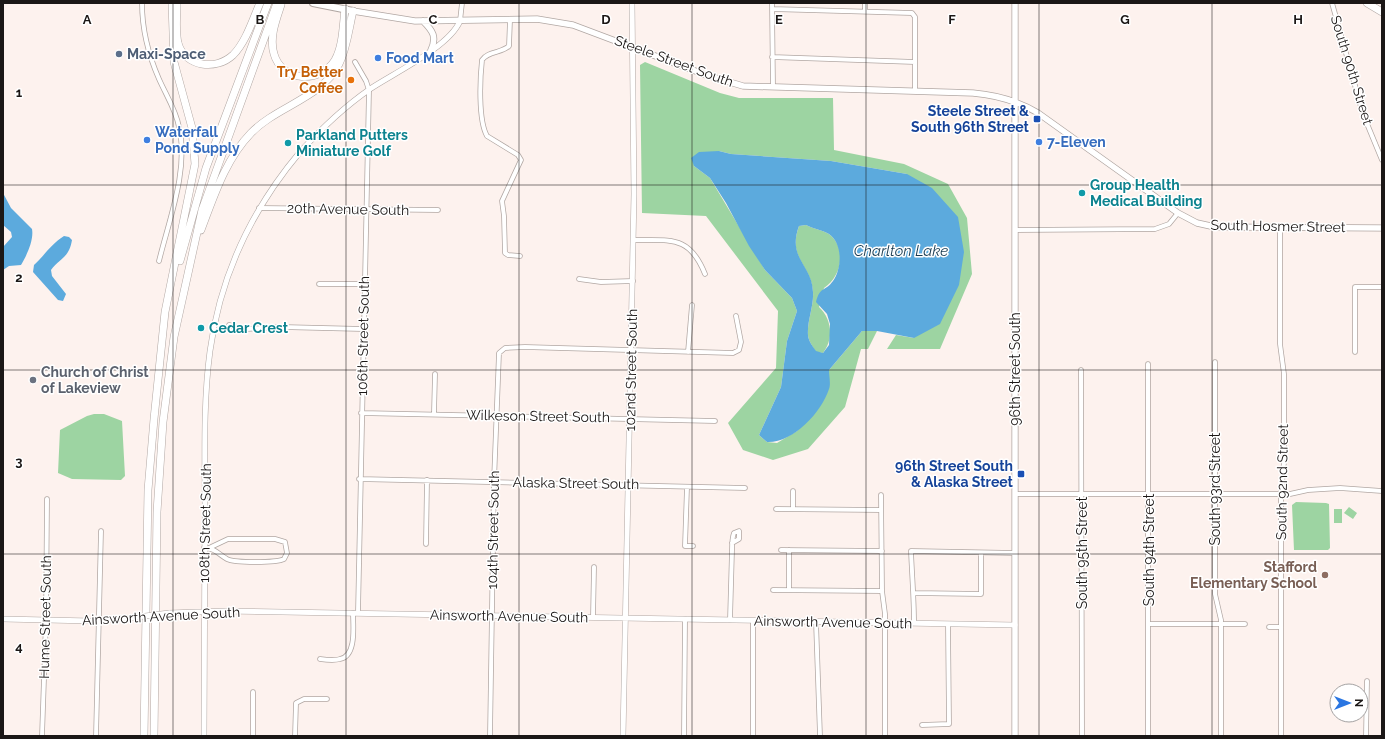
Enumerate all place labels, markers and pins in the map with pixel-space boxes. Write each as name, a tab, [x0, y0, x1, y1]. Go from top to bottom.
place label: Maxi-Space	[127, 46, 206, 62]
marker: Maxi-Space	[114, 49, 124, 59]
place label: Food Mart	[386, 50, 454, 66]
marker: Food Mart	[373, 53, 383, 63]
place label: Try Better Coffee	[277, 64, 344, 96]
marker: Try Better Coffee	[346, 75, 356, 85]
place label: Steele Street & South 96th Street	[911, 103, 1030, 135]
marker: Steele Street & South 96th Street	[1032, 114, 1042, 124]
place label: Waterfall Pond Supply	[155, 124, 240, 156]
place label: Parkland Putters Miniature Golf	[296, 127, 408, 159]
place label: 7-Eleven	[1047, 134, 1106, 150]
marker: Waterfall Pond Supply	[142, 135, 152, 145]
marker: 7-Eleven	[1034, 137, 1044, 147]
marker: Parkland Putters Miniature Golf	[283, 138, 293, 148]
place label: Group Health Medical Building	[1090, 177, 1203, 209]
marker: Group Health Medical Building	[1077, 188, 1087, 198]
place label: Cedar Crest	[209, 320, 289, 336]
marker: Cedar Crest	[196, 323, 206, 333]
place label: Church of Christ of Lakeview	[41, 364, 149, 396]
marker: Church of Christ of Lakeview	[28, 375, 38, 385]
place label: 96th Street South & Alaska Street	[895, 458, 1014, 490]
marker: 96th Street South & Alaska Street	[1016, 469, 1026, 479]
place label: Stafford Elementary School	[1190, 559, 1318, 591]
marker: Stafford Elementary School	[1320, 570, 1330, 580]

